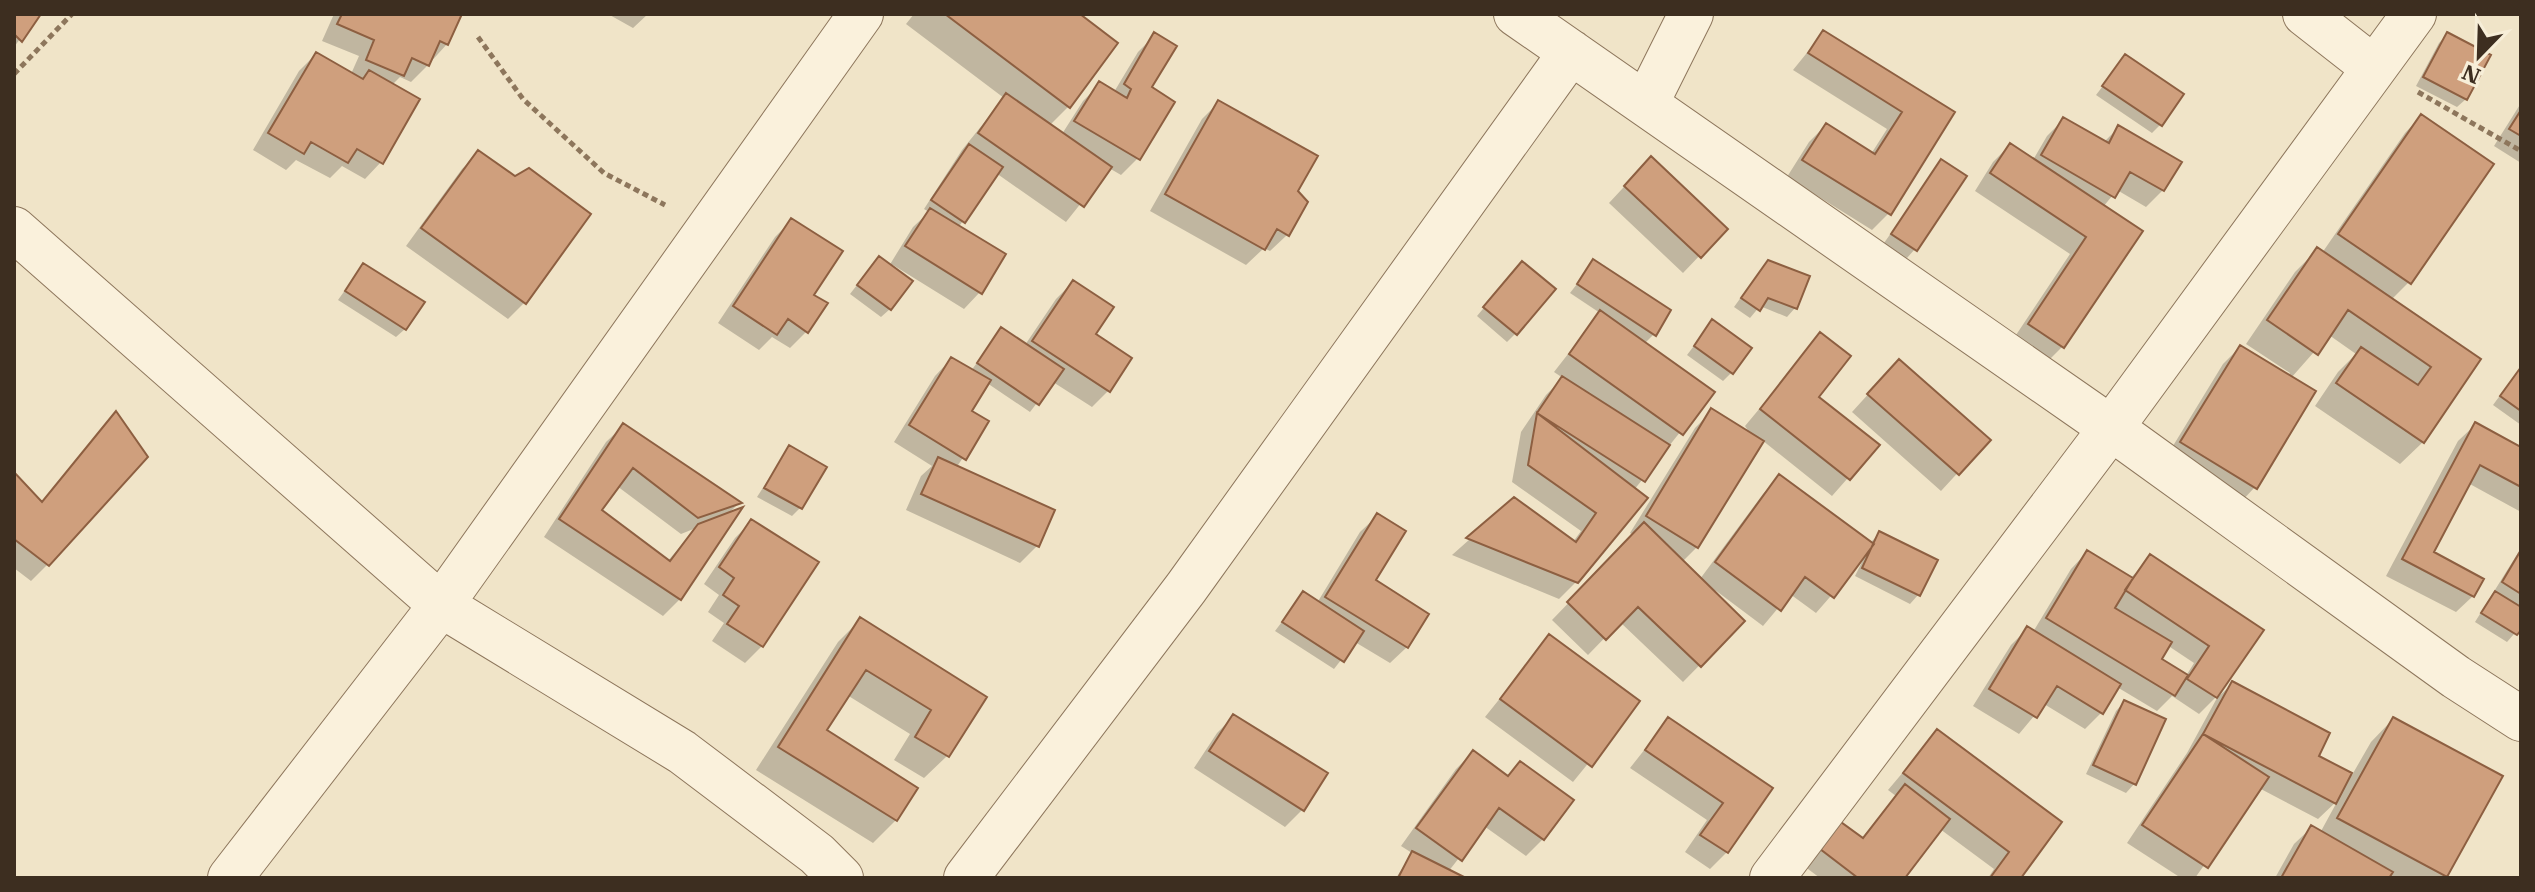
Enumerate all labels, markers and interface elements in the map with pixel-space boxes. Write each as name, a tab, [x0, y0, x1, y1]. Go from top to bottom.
north arrow	[2439, 16, 2519, 96]
text: N	[2457, 58, 2485, 92]

